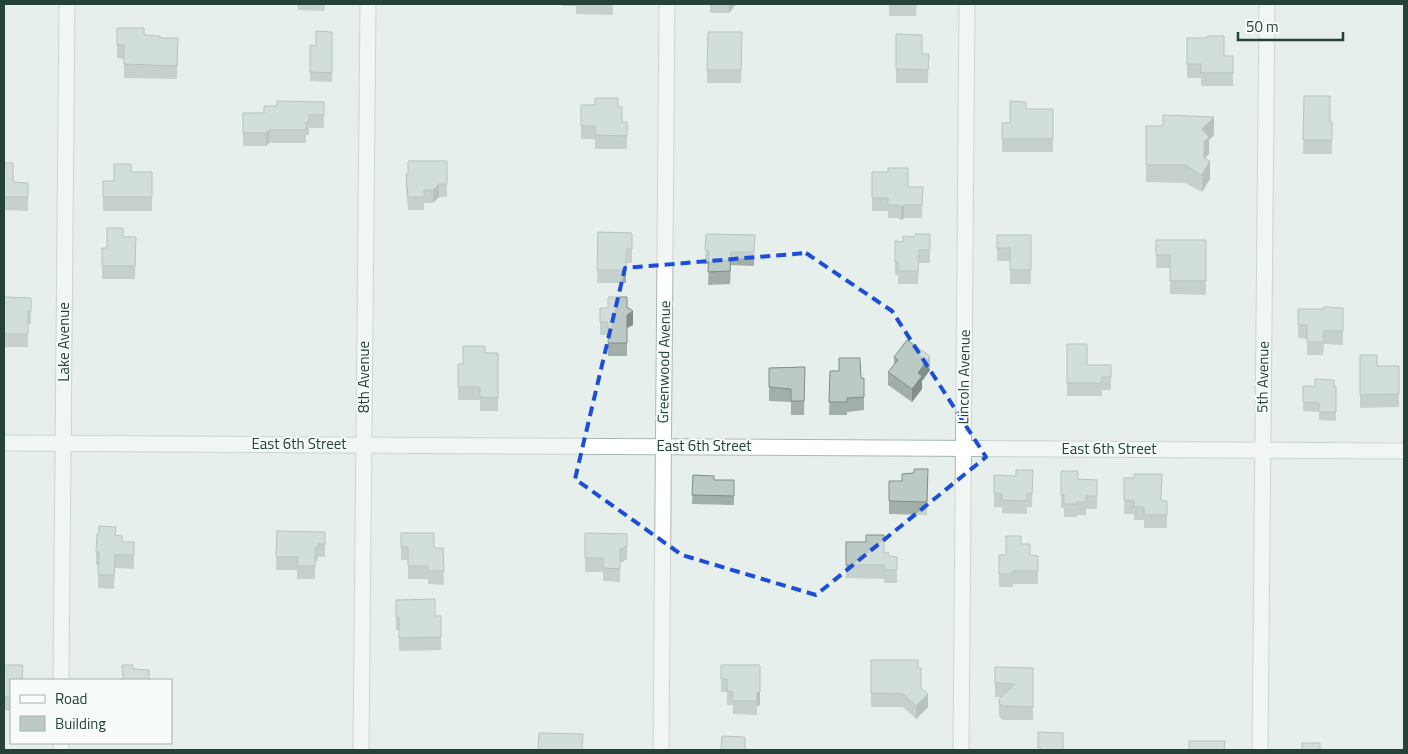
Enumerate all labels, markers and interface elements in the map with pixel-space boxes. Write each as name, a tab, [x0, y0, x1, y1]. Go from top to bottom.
scale bar	[1238, 10, 1343, 42]
text: 50 m	[1246, 15, 1279, 38]
street label: Greenwood Avenue	[651, 300, 676, 424]
street label: Lake Avenue	[52, 302, 75, 382]
street label: Lincoln Avenue	[951, 329, 976, 425]
street label: 8th Avenue	[352, 341, 375, 413]
street label: 5th Avenue	[1250, 341, 1275, 413]
street label: East 6th Street	[251, 432, 347, 455]
street label: East 6th Street	[656, 434, 752, 457]
street label: East 6th Street	[1061, 437, 1157, 460]
legend	[10, 679, 172, 744]
text: Road	[55, 687, 87, 710]
text: Building	[55, 712, 106, 735]

